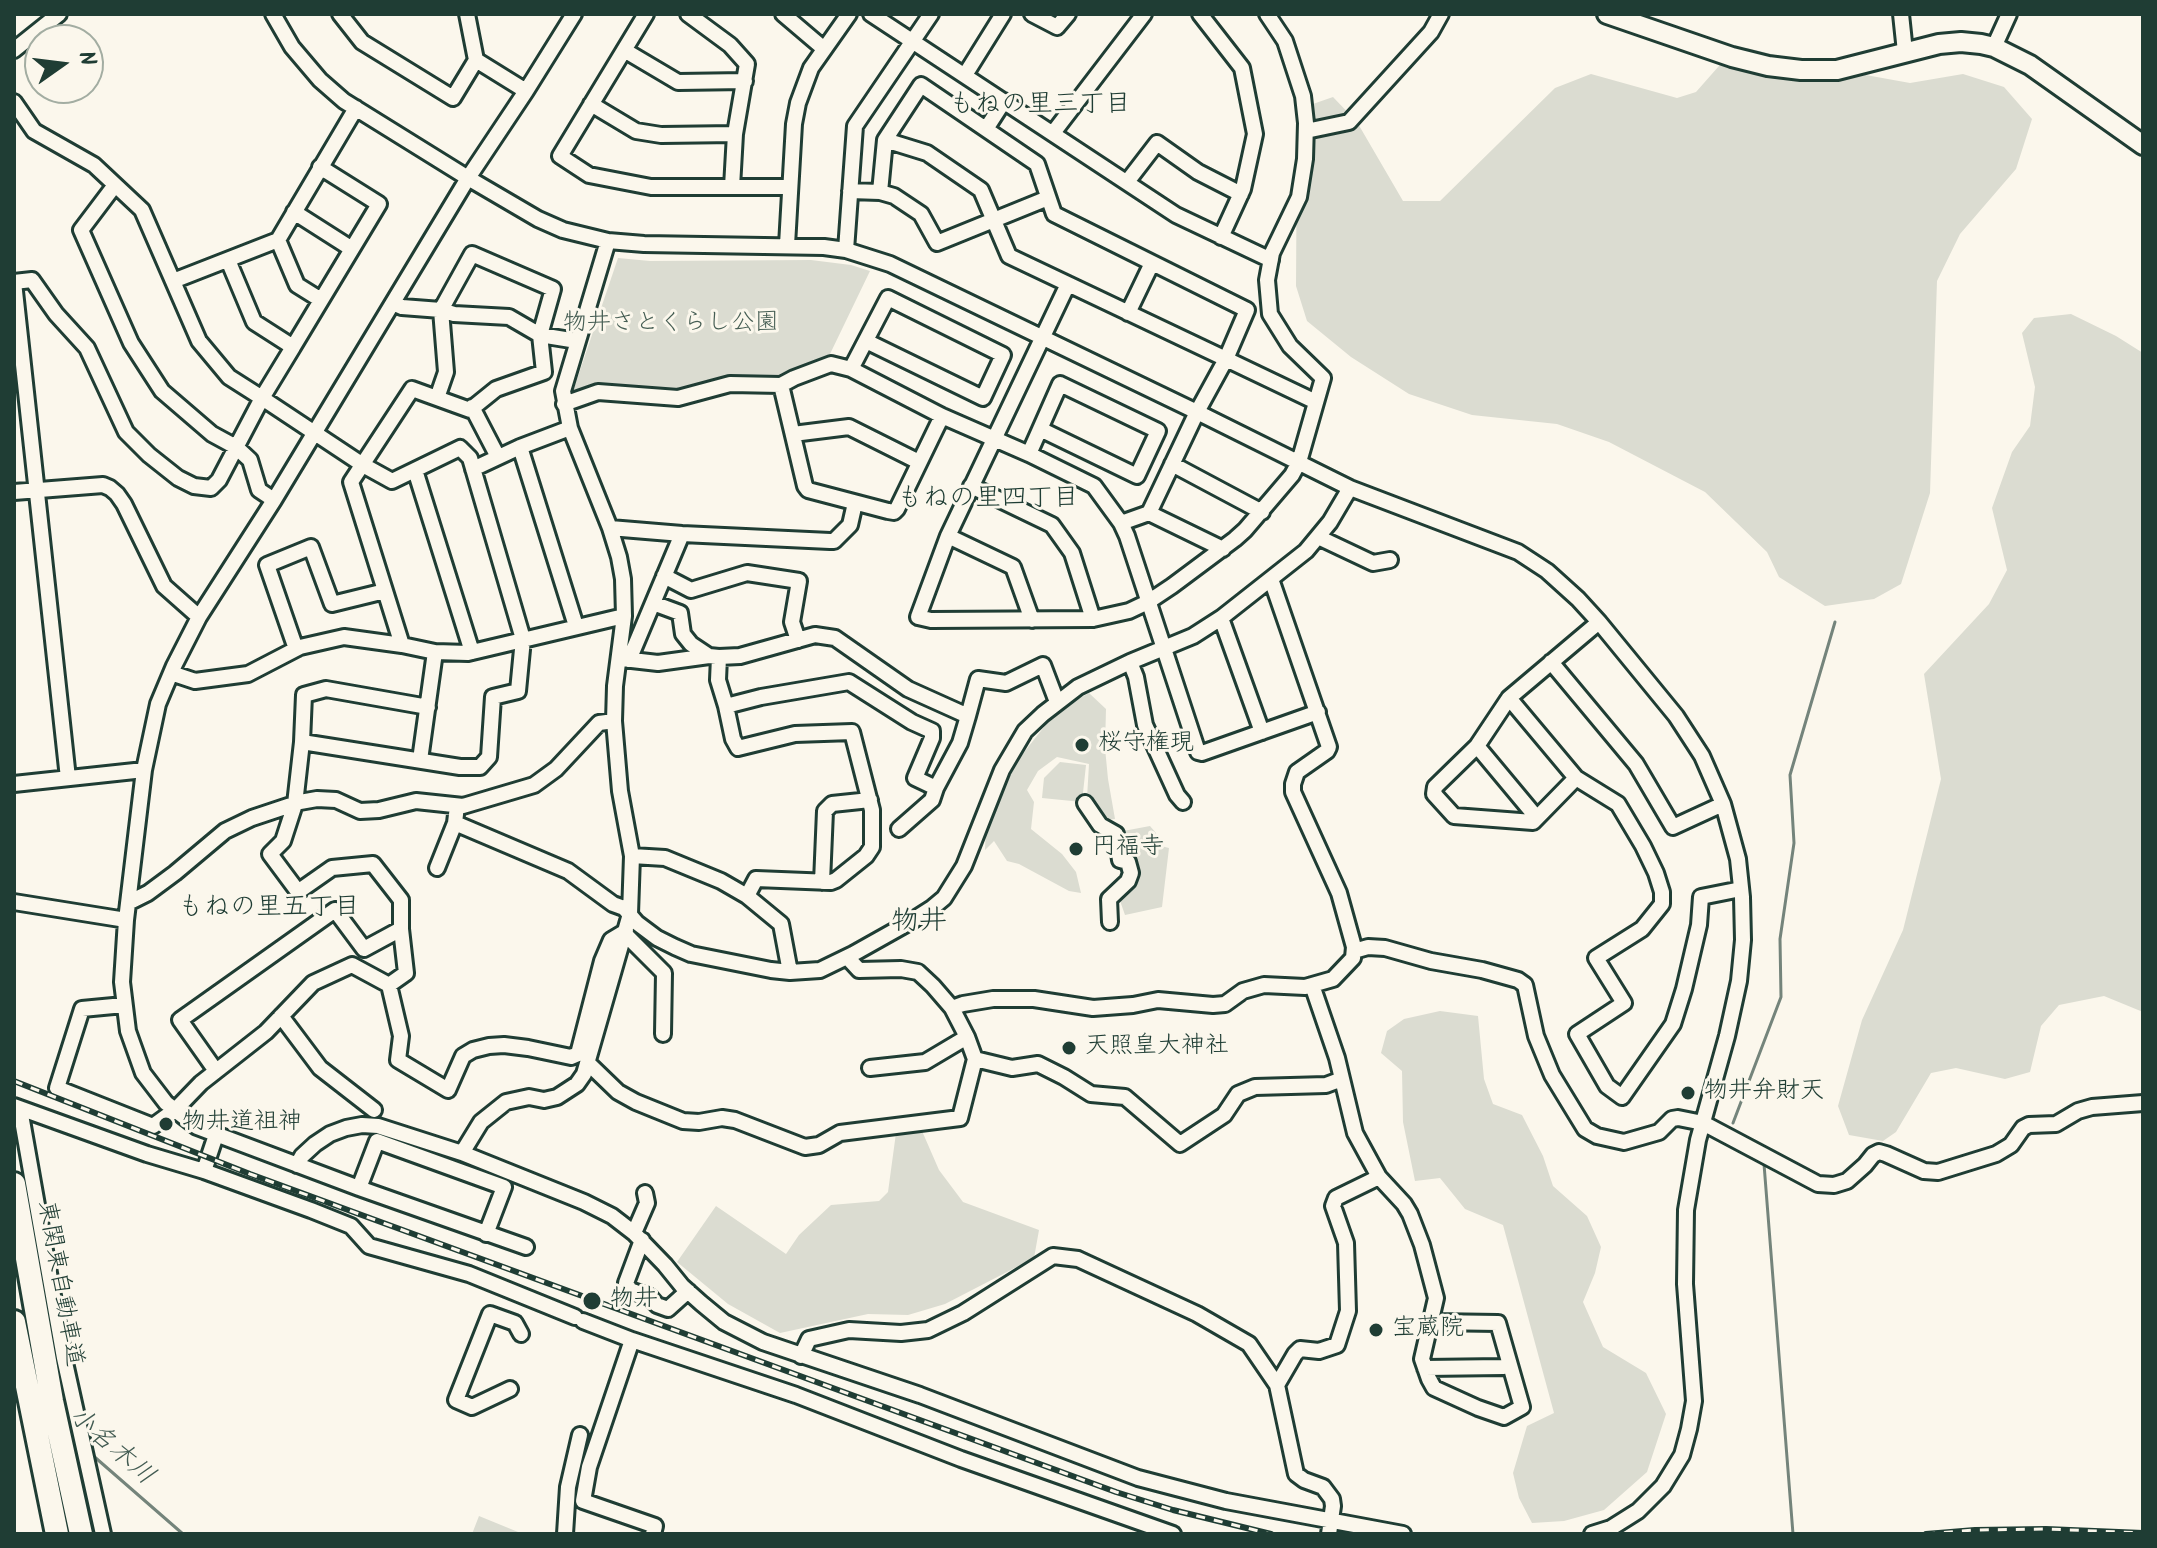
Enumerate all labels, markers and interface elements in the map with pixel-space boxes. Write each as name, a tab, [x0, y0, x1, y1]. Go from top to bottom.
north arrow	[24, 24, 104, 104]
text: N	[67, 48, 104, 70]
district label: もねの里三丁目	[949, 91, 1131, 123]
park label: 物井さとくらし公園	[563, 311, 779, 339]
district label: もねの里四丁目	[897, 485, 1079, 517]
place label: 桜守権現	[1098, 731, 1194, 759]
marker: 桜守権現	[1073, 736, 1091, 754]
place label: 円福寺	[1092, 835, 1164, 863]
marker: 円福寺	[1067, 840, 1085, 858]
district label: もねの里五丁目	[178, 894, 360, 926]
district label: 物井	[891, 907, 947, 941]
place label: 天照皇大神社	[1085, 1034, 1229, 1062]
marker: 天照皇大神社	[1060, 1039, 1078, 1057]
place label: 物井弁財天	[1704, 1079, 1824, 1107]
marker: 物井弁財天	[1679, 1084, 1697, 1102]
place label: 物井道祖神	[182, 1110, 302, 1138]
marker: 物井道祖神	[157, 1115, 175, 1133]
street label: 東関東自動車道	[29, 1199, 87, 1369]
place label: 物井	[610, 1287, 658, 1315]
marker: 物井	[581, 1290, 603, 1312]
place label: 宝蔵院	[1392, 1316, 1464, 1344]
marker: 宝蔵院	[1367, 1321, 1385, 1339]
water label: 小名木川	[61, 1402, 159, 1494]

